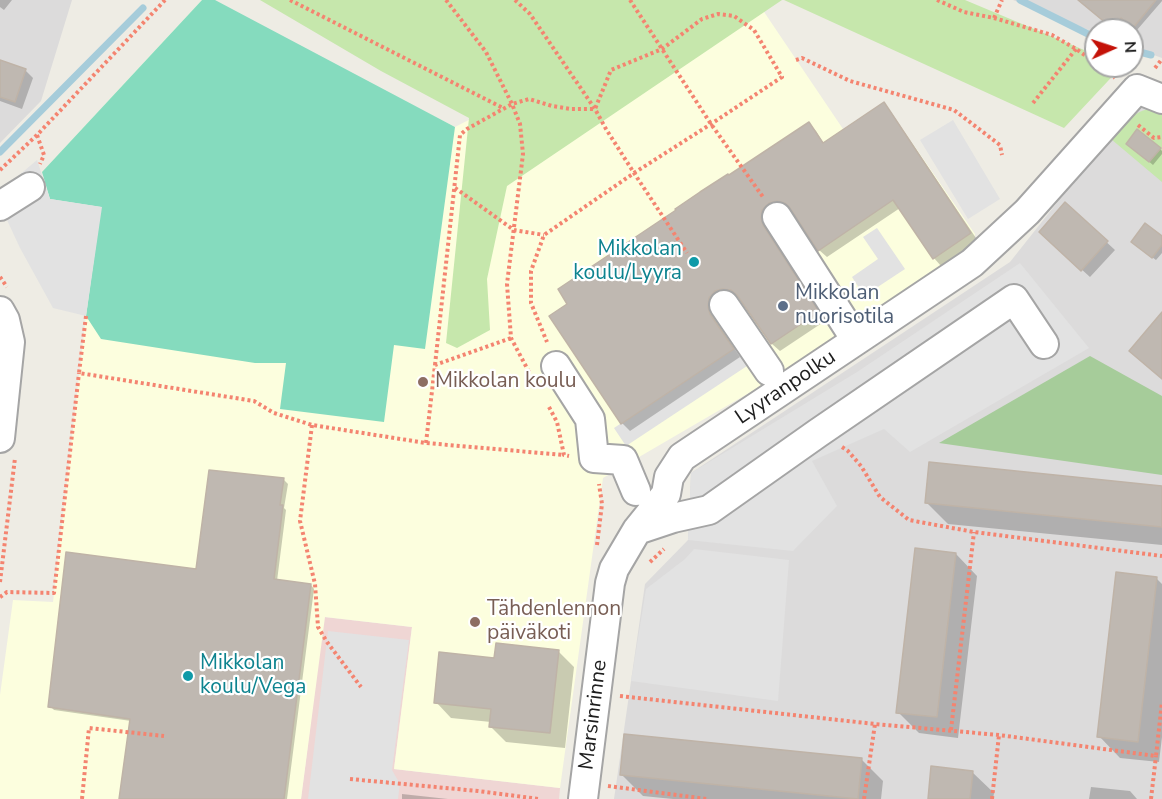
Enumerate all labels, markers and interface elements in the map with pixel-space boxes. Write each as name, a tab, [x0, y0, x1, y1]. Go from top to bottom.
north arrow	[1084, 18, 1144, 78]
text: N	[1119, 41, 1141, 54]
place label: Mikkolan koulu/Lyyra	[573, 237, 682, 287]
marker: Mikkolan koulu/Lyyra	[687, 255, 701, 269]
place label: Mikkolan nuorisotila	[795, 281, 894, 331]
marker: Mikkolan nuorisotila	[776, 299, 790, 313]
street label: Lyyranpolku	[731, 345, 841, 431]
place label: Mikkolan koulu	[435, 369, 577, 395]
marker: Mikkolan koulu	[416, 375, 430, 389]
place label: Tähdenlennon päiväkoti	[487, 597, 621, 647]
marker: Tähdenlennon päiväkoti	[468, 615, 482, 629]
place label: Mikkolan koulu/Vega	[200, 651, 306, 701]
street label: Marsinrinne	[575, 658, 613, 772]
marker: Mikkolan koulu/Vega	[181, 669, 195, 683]

